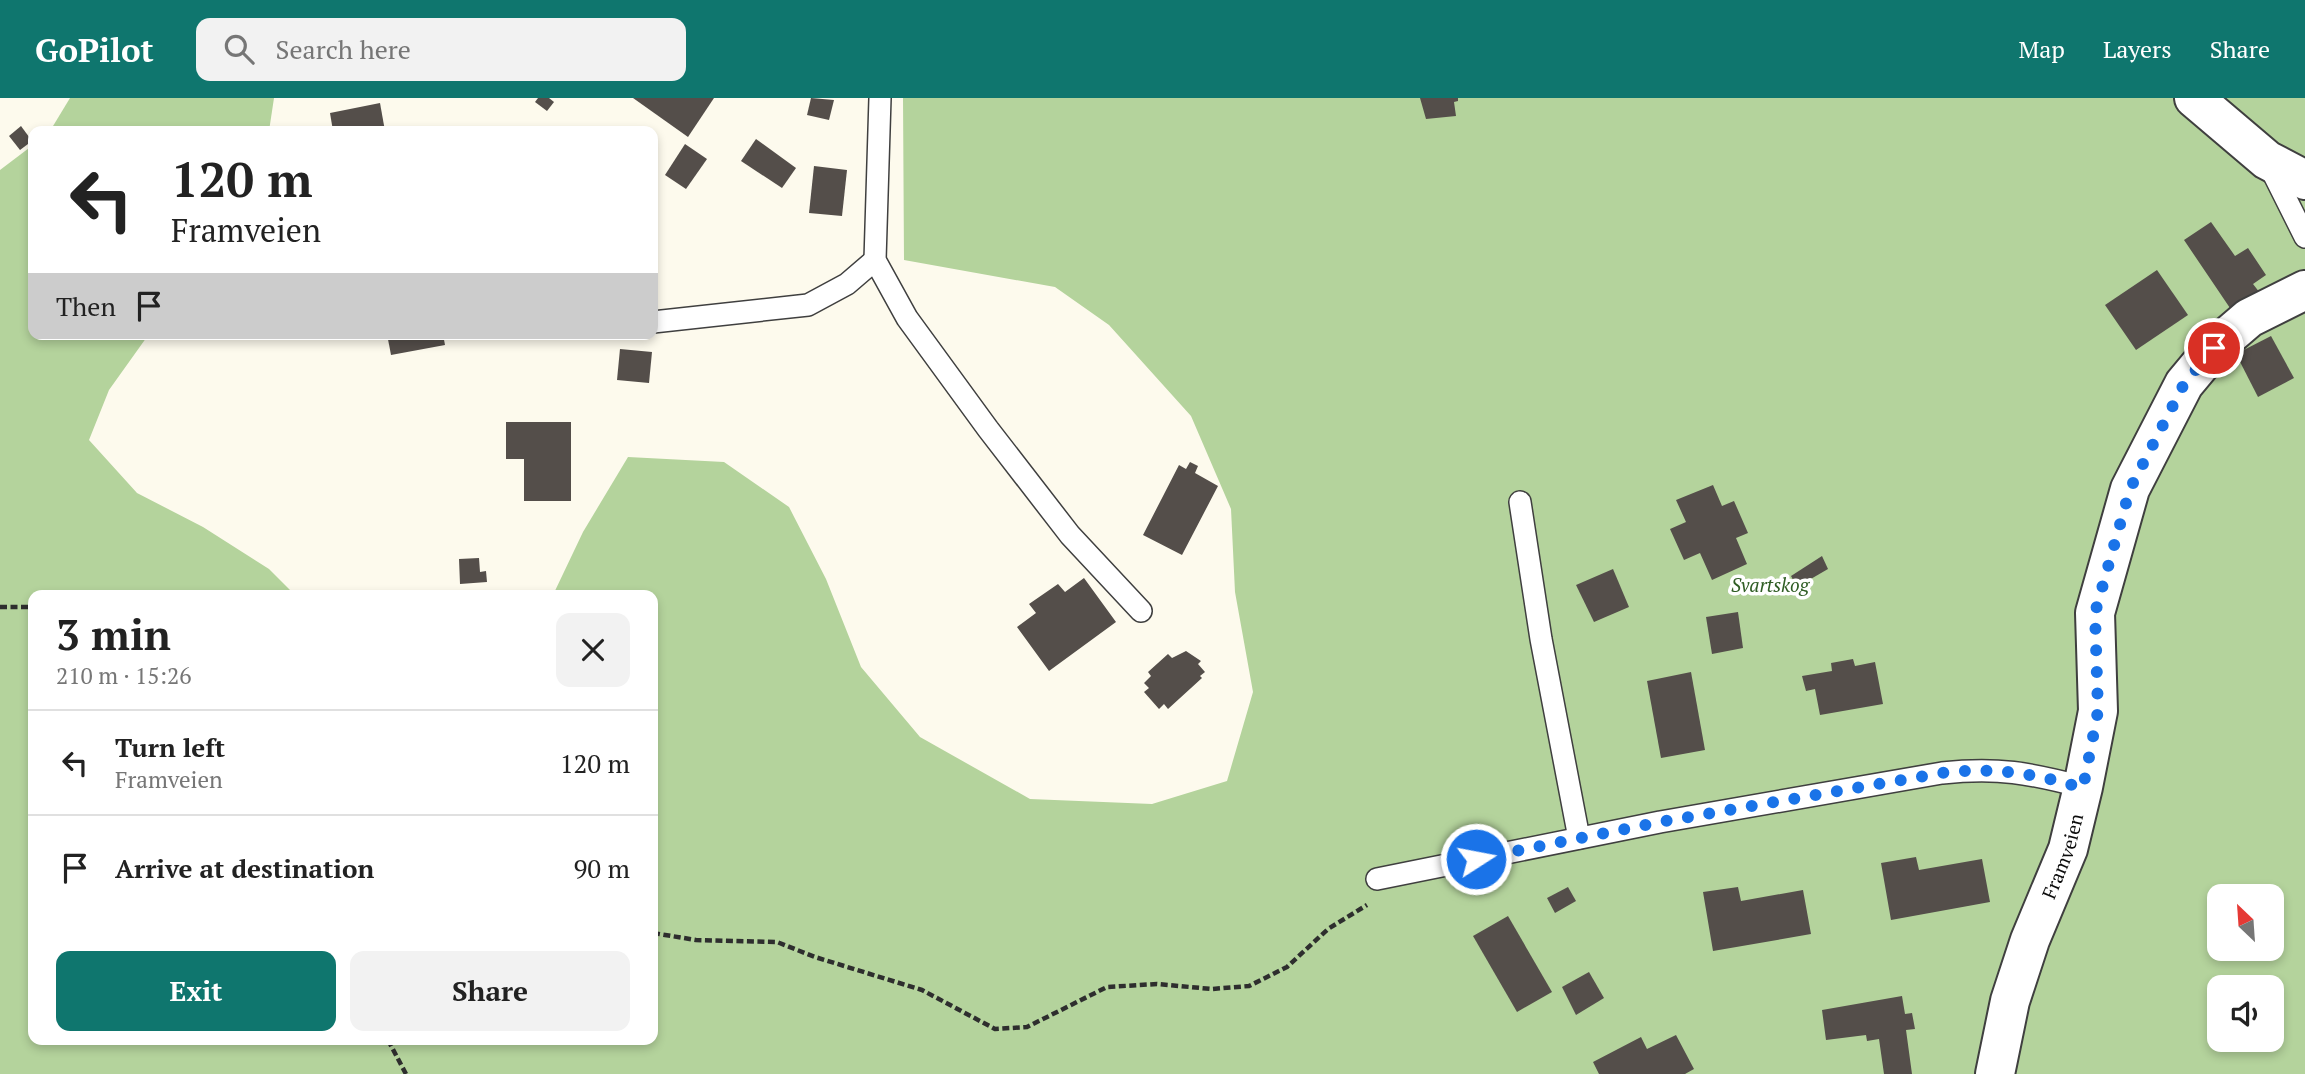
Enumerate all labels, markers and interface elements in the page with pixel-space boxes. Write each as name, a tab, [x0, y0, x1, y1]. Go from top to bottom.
search box	[196, 18, 686, 81]
text: GoPilot	[35, 28, 154, 71]
icon: search	[220, 30, 258, 68]
text: Search here	[276, 32, 411, 66]
text: Map	[2018, 33, 2065, 65]
text: Layers	[2103, 33, 2172, 65]
text: Share	[2210, 33, 2270, 65]
text: 120 m	[171, 146, 313, 211]
icon: left	[56, 154, 147, 245]
text: Framveien	[171, 209, 321, 251]
icon: arrive	[130, 287, 168, 325]
text: Then	[56, 289, 116, 323]
pin	[2184, 318, 2244, 378]
icon: arrive	[2195, 329, 2233, 367]
park label: Svartskog	[1731, 572, 1811, 597]
text: 3 min	[56, 606, 171, 662]
button: close	[556, 613, 630, 687]
text: 210 m · 15:26	[56, 660, 191, 691]
text: Turn left	[115, 730, 225, 764]
icon: left	[56, 744, 94, 782]
text: 120 m	[560, 746, 630, 780]
text: Framveien	[115, 764, 223, 795]
street label: Framveien	[2036, 811, 2088, 902]
position arrow	[1439, 822, 1513, 896]
icon: arrive	[56, 849, 94, 887]
text: Arrive at destination	[115, 851, 374, 885]
text: 90 m	[574, 851, 630, 885]
north arrow	[2207, 884, 2284, 961]
map controls	[2207, 884, 2284, 1052]
button: Exit	[56, 951, 336, 1031]
button: Share	[350, 951, 630, 1031]
button: sound	[2207, 975, 2284, 1052]

